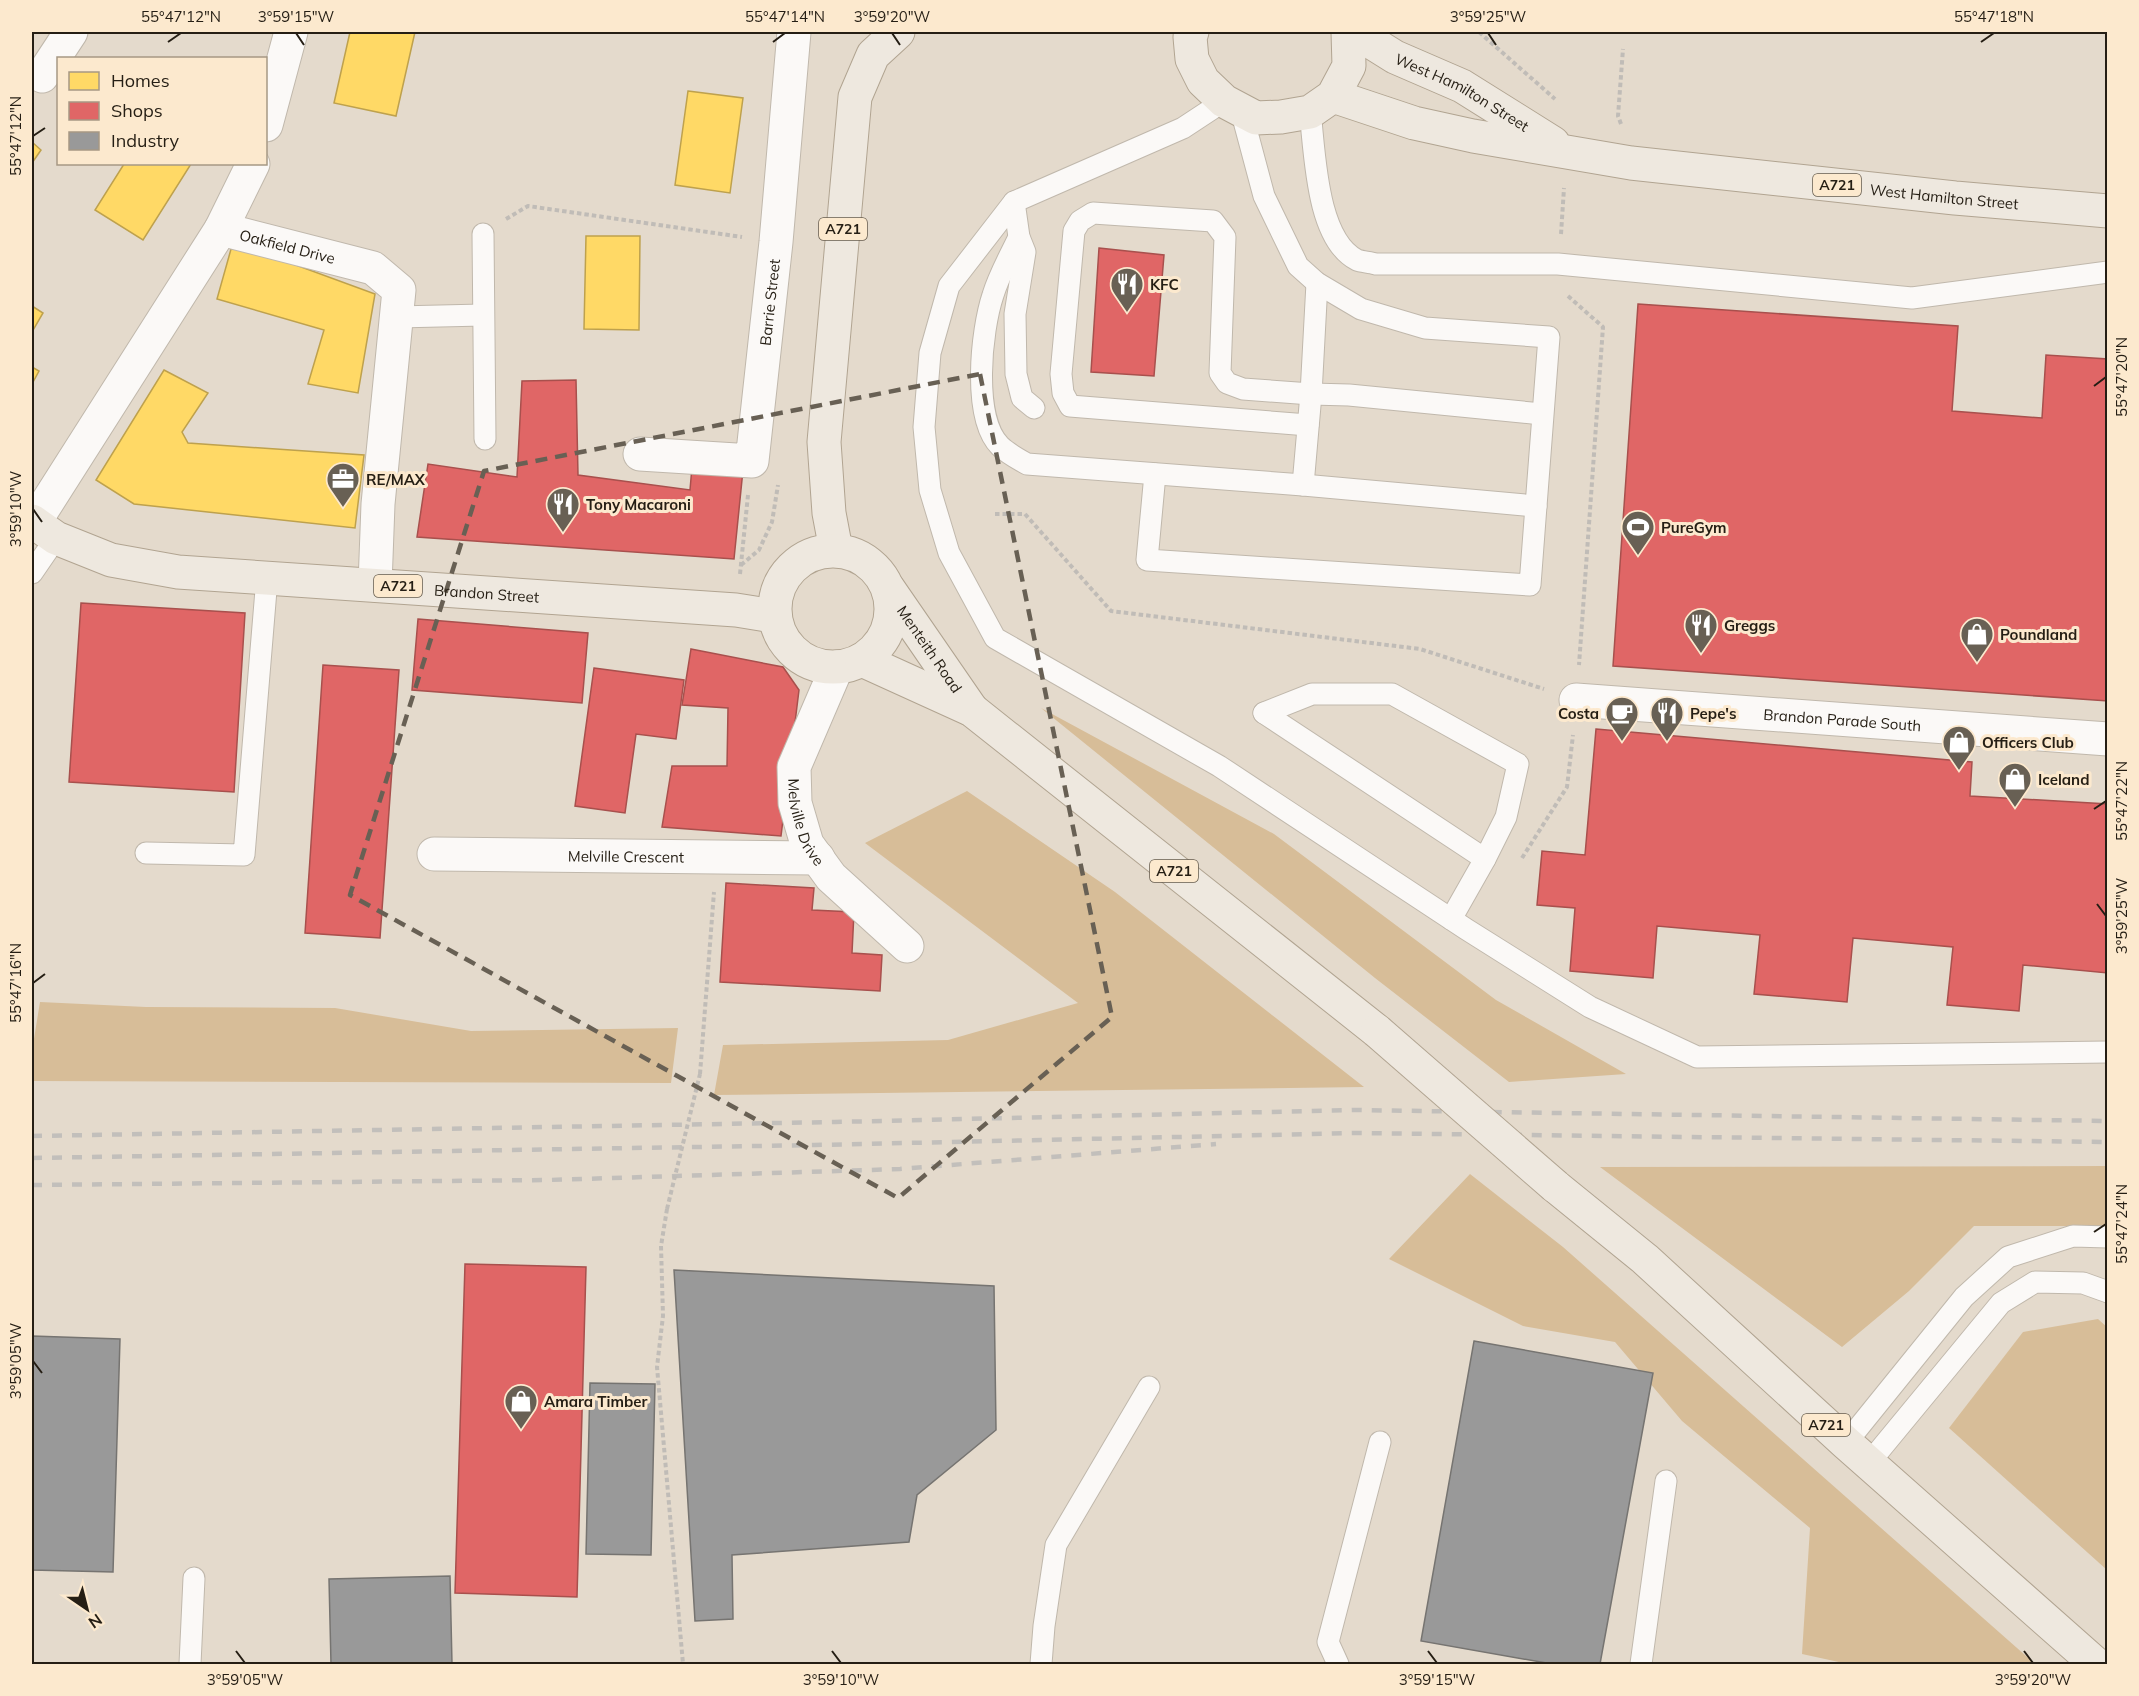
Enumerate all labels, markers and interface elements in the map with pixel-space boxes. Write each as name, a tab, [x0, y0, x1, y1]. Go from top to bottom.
text: 55°47'12"N	[141, 7, 221, 26]
text: 3°59'15"W	[258, 7, 335, 26]
text: 55°47'14"N	[745, 7, 825, 26]
text: 3°59'20"W	[854, 7, 931, 26]
text: 3°59'25"W	[1450, 7, 1527, 26]
text: 55°47'18"N	[1954, 7, 2034, 26]
street label: West Hamilton Street	[1392, 49, 1533, 135]
legend	[57, 57, 267, 165]
text: Homes	[111, 69, 170, 92]
text: 55°47'12"N	[6, 96, 25, 176]
text: Shops	[111, 99, 163, 122]
text: Industry	[111, 129, 180, 152]
road number: A721	[1813, 174, 1861, 196]
street label: West Hamilton Street	[1869, 179, 2019, 213]
road number: A721	[819, 218, 867, 240]
street label: Oakfield Drive	[238, 225, 337, 267]
street label: Barrie Street	[755, 258, 784, 347]
restaurant icon: KFC	[1109, 266, 1145, 313]
place label: KFC	[1150, 275, 1179, 294]
text: 55°47'20"N	[2112, 337, 2131, 417]
office icon: RE/MAX	[325, 461, 361, 508]
text: 3°59'10"W	[6, 470, 25, 547]
place label: RE/MAX	[366, 470, 426, 489]
restaurant icon: Tony Macaroni	[545, 486, 581, 533]
place label: Tony Macaroni	[586, 495, 691, 514]
sports icon: PureGym	[1620, 509, 1656, 556]
place label: PureGym	[1661, 518, 1727, 537]
road number: A721	[374, 575, 422, 597]
street label: Brandon Street	[433, 580, 540, 606]
street label: Menteith Road	[893, 602, 967, 696]
restaurant icon: Greggs	[1683, 607, 1719, 654]
place label: Greggs	[1724, 616, 1775, 635]
shop icon: Poundland	[1959, 616, 1995, 663]
place label: Poundland	[2000, 625, 2077, 644]
cafe icon: Costa	[1604, 695, 1640, 742]
restaurant icon: Pepe's	[1649, 695, 1685, 742]
place label: Costa	[1558, 704, 1599, 723]
place label: Pepe's	[1690, 704, 1737, 723]
street label: Brandon Parade South	[1763, 704, 1922, 735]
shop icon: Officers Club	[1941, 724, 1977, 771]
place label: Officers Club	[1982, 733, 2074, 752]
shop icon: Iceland	[1997, 761, 2033, 808]
text: 55°47'22"N	[2112, 761, 2131, 841]
place label: Iceland	[2038, 770, 2089, 789]
street label: Melville Drive	[785, 778, 829, 869]
street label: Melville Crescent	[568, 846, 684, 866]
road number: A721	[1150, 860, 1198, 882]
text: 3°59'25"W	[2112, 877, 2131, 954]
text: 55°47'16"N	[6, 943, 25, 1023]
text: 55°47'24"N	[2112, 1184, 2131, 1264]
text: 3°59'05"W	[6, 1322, 25, 1399]
shop icon: Amara Timber	[503, 1383, 539, 1430]
place label: Amara Timber	[544, 1392, 647, 1411]
road number: A721	[1802, 1414, 1850, 1436]
north arrow	[57, 1579, 117, 1639]
text: N	[85, 1610, 106, 1633]
text: 3°59'05"W	[207, 1670, 284, 1689]
text: 3°59'10"W	[803, 1670, 880, 1689]
text: 3°59'15"W	[1399, 1670, 1476, 1689]
text: 3°59'20"W	[1995, 1670, 2072, 1689]

